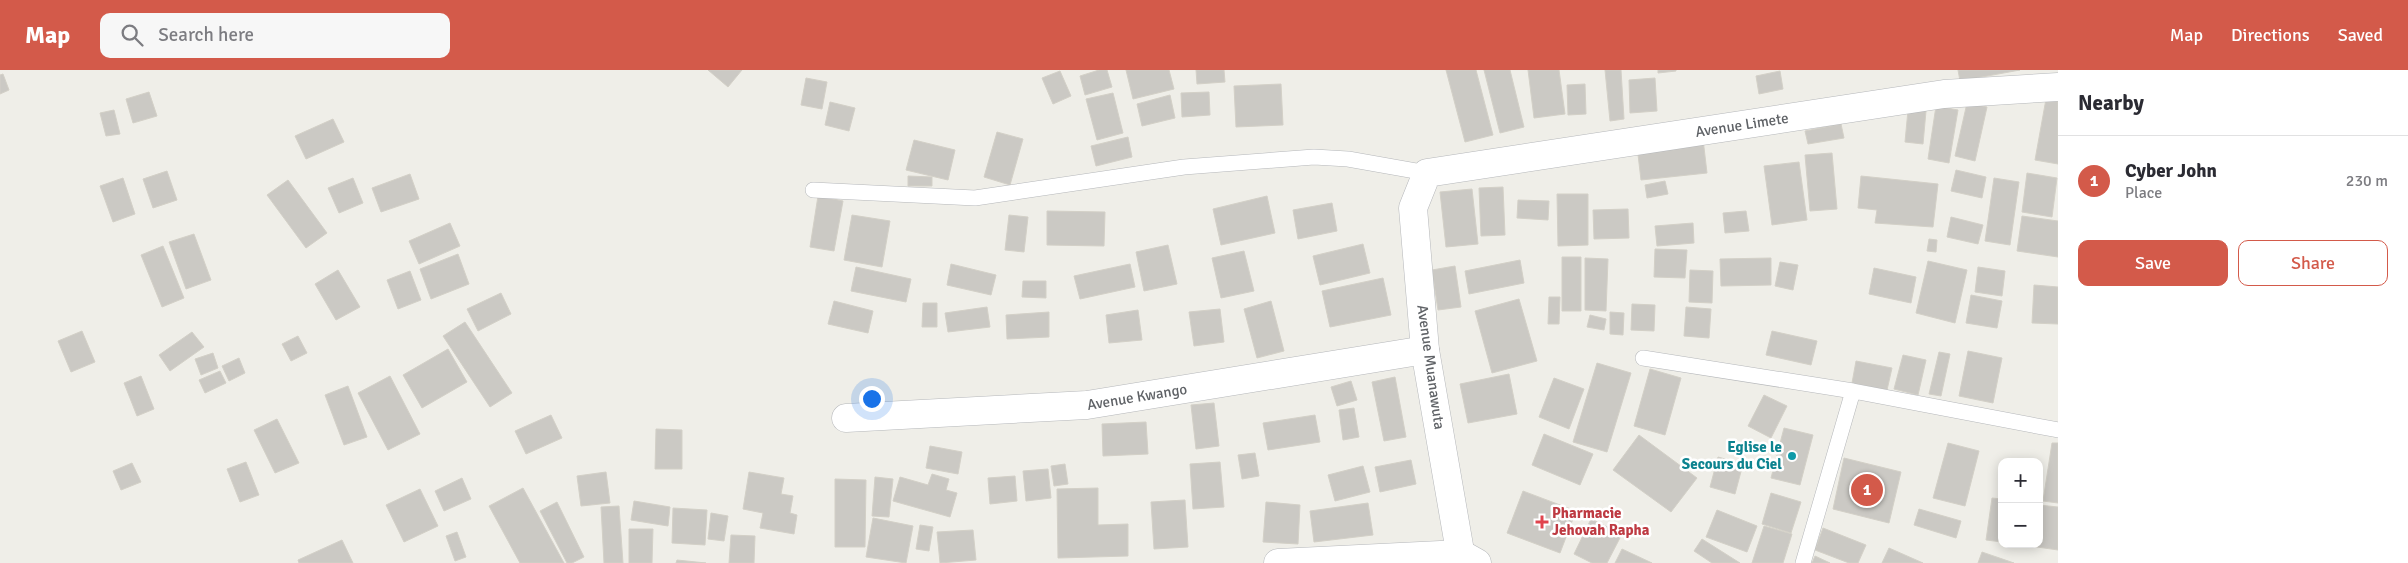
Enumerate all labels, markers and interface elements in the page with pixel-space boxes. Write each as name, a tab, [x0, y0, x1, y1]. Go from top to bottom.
search box	[100, 13, 450, 58]
text: Map	[25, 20, 70, 50]
icon: search	[118, 21, 146, 49]
text: Search here	[158, 23, 254, 47]
text: Map	[2170, 24, 2203, 46]
text: Directions	[2231, 24, 2310, 46]
text: Saved	[2338, 24, 2383, 46]
text: Nearby	[2078, 90, 2144, 116]
street label: Avenue Limete	[1694, 109, 1790, 141]
text: Cyber John	[2125, 159, 2217, 183]
text: 1	[2090, 171, 2098, 191]
text: 230 m	[2346, 171, 2388, 191]
text: Place	[2125, 183, 2162, 203]
button: Save	[2078, 240, 2228, 286]
button: Share	[2238, 240, 2388, 286]
street label: Avenue Muanawuta	[1413, 304, 1449, 430]
street label: Avenue Kwango	[1086, 380, 1189, 414]
your location	[859, 386, 885, 412]
place label: Eglise le Secours du Ciel	[1682, 438, 1782, 473]
marker: Eglise le Secours du Ciel	[1786, 450, 1798, 462]
map controls	[1998, 458, 2043, 548]
button: +	[1998, 458, 2043, 503]
pin: 1	[1851, 471, 1883, 509]
button: −	[1998, 503, 2043, 548]
place label: Pharmacie Jehovah Rapha	[1552, 504, 1650, 539]
marker: Pharmacie Jehovah Rapha	[1536, 516, 1548, 528]

